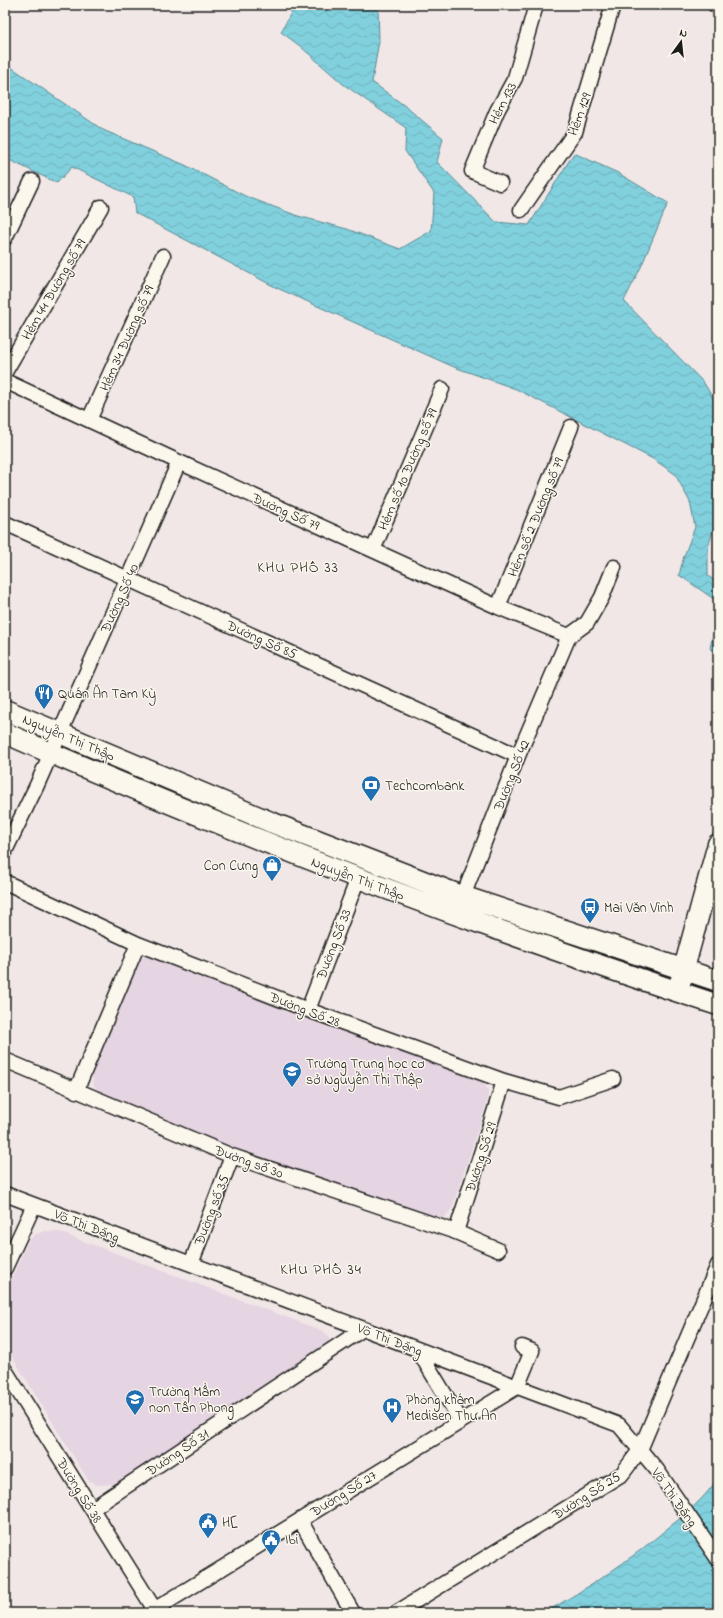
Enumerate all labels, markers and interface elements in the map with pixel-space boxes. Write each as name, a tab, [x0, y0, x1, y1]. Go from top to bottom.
north arrow	[661, 22, 701, 62]
text: N	[678, 25, 689, 42]
street label: Hẻm 133	[484, 79, 523, 128]
street label: Hẻm 129	[563, 89, 598, 139]
street label: Hẻm 44 Đường số 79	[17, 234, 93, 345]
street label: Hẻm 34 Đường số 79	[95, 282, 161, 395]
street label: Hẻm số 10 Đường số 79	[373, 405, 445, 534]
street label: Hẻm số 2 Đường số 79	[503, 454, 571, 581]
street label: Đường Số 79	[247, 488, 323, 538]
district label: KHU PHỐ 33	[257, 557, 339, 579]
street label: Đường Số 40	[95, 561, 146, 638]
street label: Đường Số 85	[221, 615, 300, 666]
restaurant icon: Quán Ăn Tam Kỳ	[33, 682, 55, 710]
place label: Quán Ăn Tam Kỳ	[58, 684, 156, 706]
street label: Nguyễn Thị Thập	[19, 709, 118, 768]
street label: Đường Số 42	[488, 737, 537, 815]
bank icon: Techcombank	[360, 774, 382, 802]
place label: Techcombank	[385, 776, 465, 797]
street label: Nguyễn Thị Thập	[307, 852, 408, 908]
shop icon: Con Cưng	[261, 854, 283, 882]
place label: Con Cưng	[204, 856, 258, 878]
bus stop icon: Mai Văn Vĩnh	[579, 896, 601, 924]
place label: Mai Văn Vĩnh	[604, 898, 674, 919]
street label: Đường Số 33	[311, 906, 358, 984]
street label: Đường Số 28	[265, 987, 343, 1034]
place label: Trường Trung học cơ sở Nguyễn Thị Thập	[306, 1054, 424, 1092]
school or university icon: Trường Trung học cơ sở Nguyễn Thị Thập	[281, 1060, 303, 1088]
street label: Đường Số 29	[460, 1119, 504, 1197]
street label: Đường số 30	[210, 1140, 286, 1186]
street label: Đường số 35	[189, 1172, 236, 1250]
street label: Võ Thị Đặng	[49, 1204, 122, 1249]
district label: KHU PHỐ 34	[280, 1259, 362, 1281]
street label: Võ Thị Đặng	[352, 1318, 425, 1363]
place label: Trường Mầm non Tân Phong	[149, 1382, 234, 1420]
school or university icon: Trường Mầm non Tân Phong	[124, 1388, 146, 1416]
place label: Phòng khám Medisen Thư An	[406, 1390, 497, 1427]
hospital icon: Phòng khám Medisen Thư An	[381, 1396, 403, 1424]
street label: Đường Số 31	[141, 1424, 215, 1484]
street label: Đường Số 38	[49, 1453, 107, 1528]
street label: Võ Thị Đặng	[644, 1463, 702, 1533]
street label: Đường Số 27	[306, 1465, 382, 1524]
street label: Đường Số 25	[548, 1467, 626, 1527]
public building icon: H[	[197, 1511, 219, 1539]
place label: H[	[222, 1513, 238, 1534]
public building icon: Ibi	[260, 1528, 282, 1556]
place label: Ibi	[285, 1530, 298, 1551]

